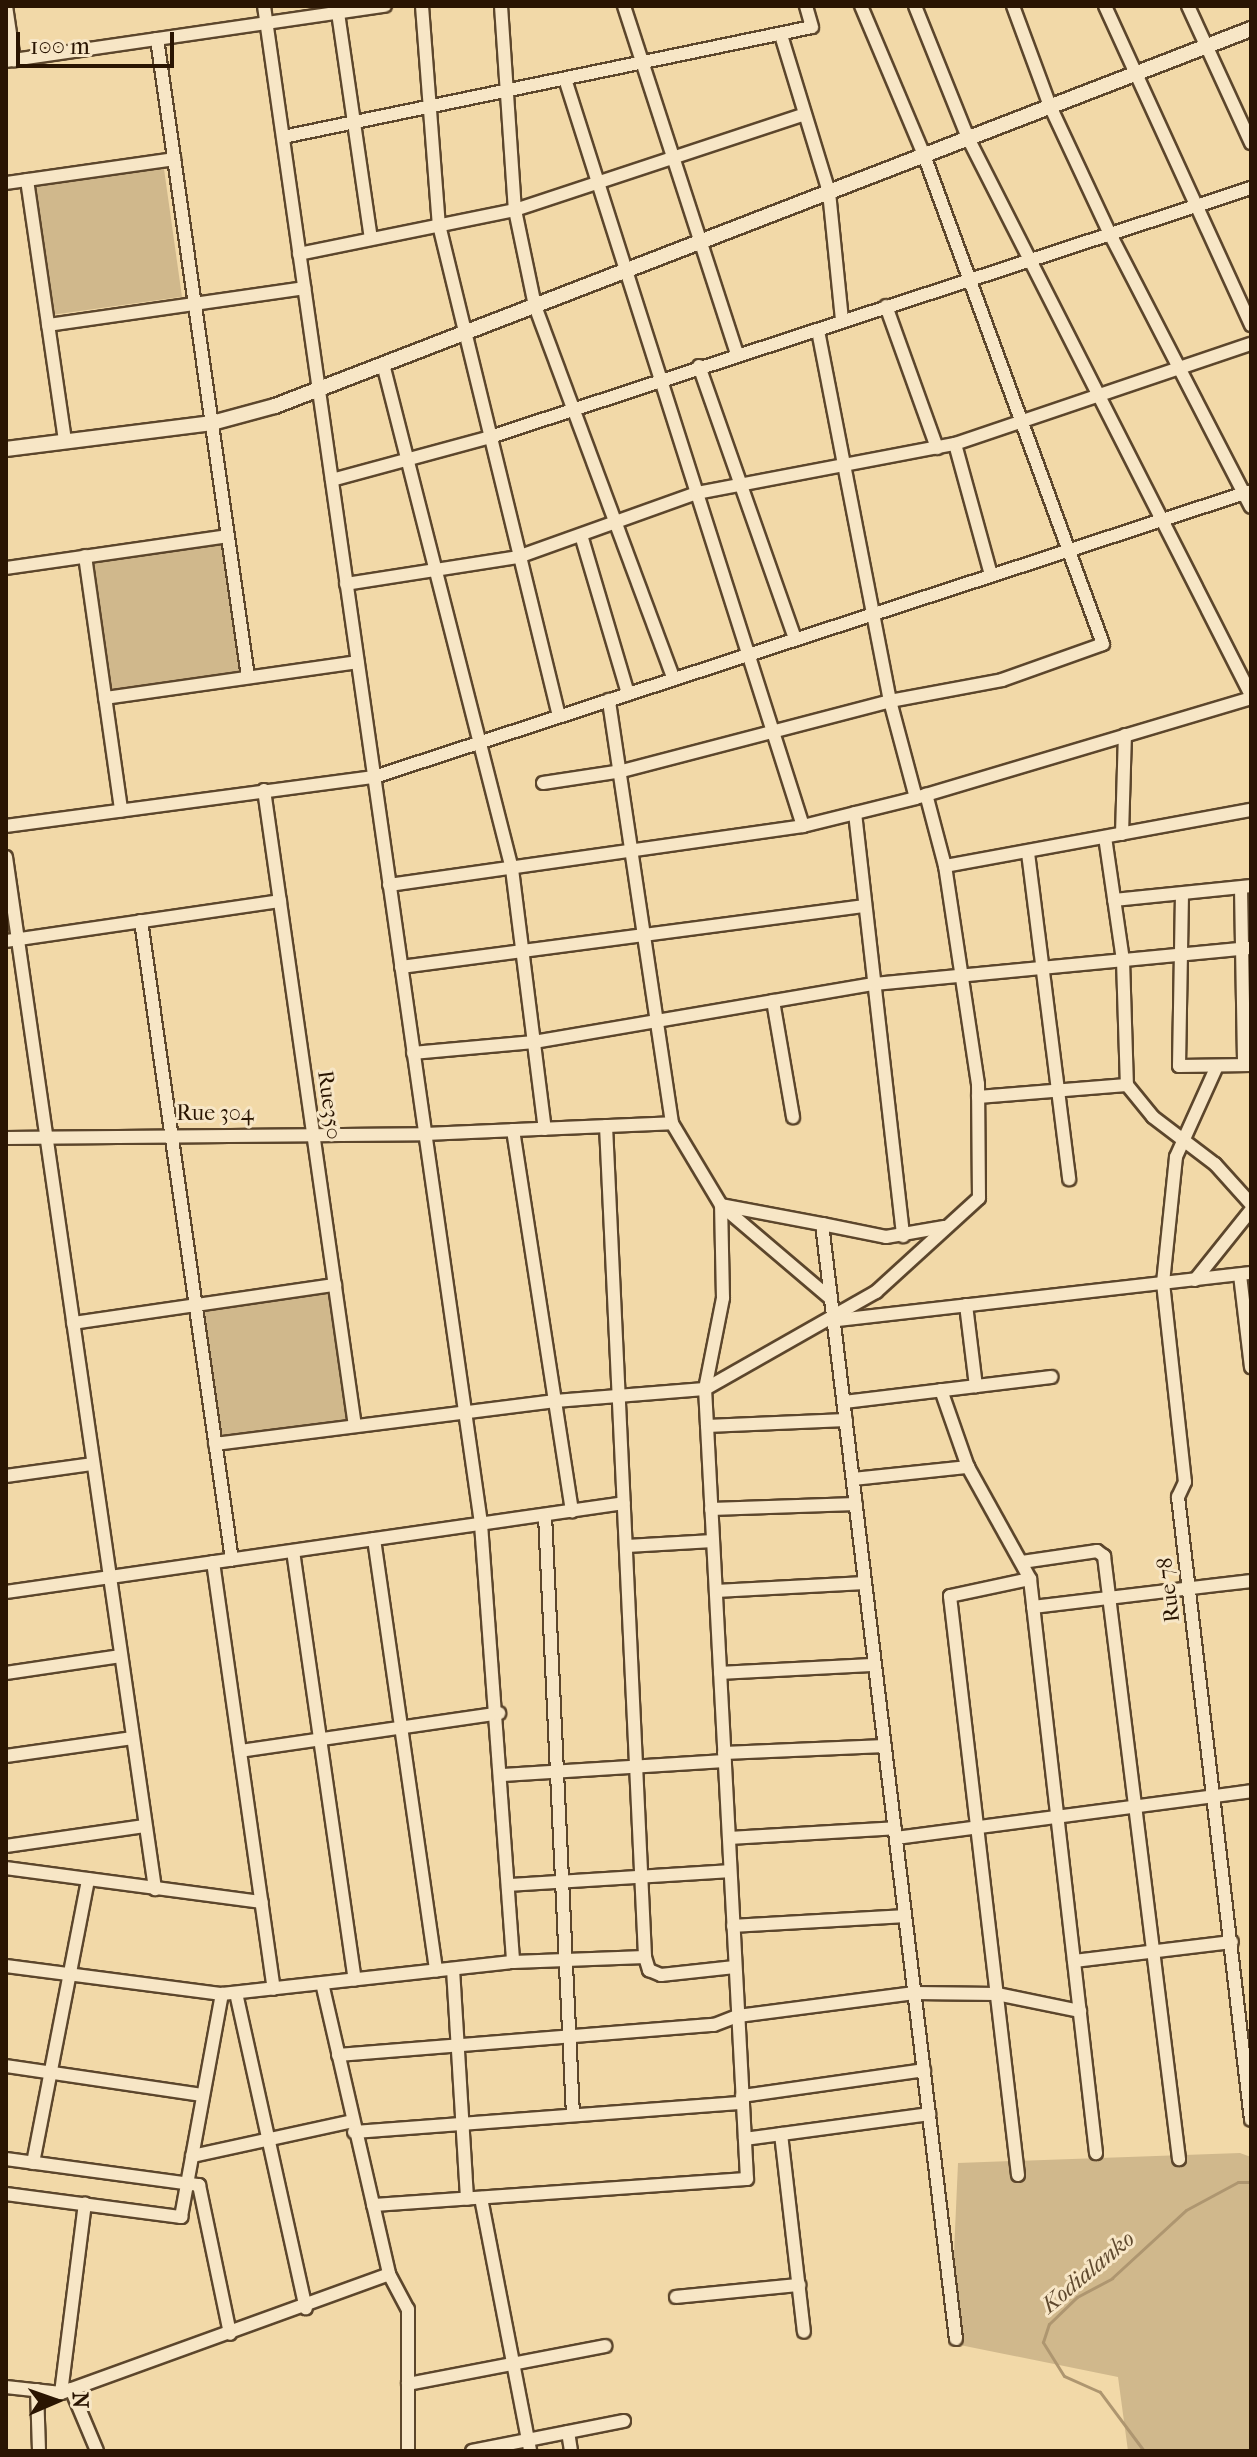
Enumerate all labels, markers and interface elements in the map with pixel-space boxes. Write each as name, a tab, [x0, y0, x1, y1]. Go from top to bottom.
scale bar	[20, 16, 178, 66]
text: 100 m	[30, 32, 90, 60]
street label: Rue350	[311, 1069, 347, 1141]
street label: Rue 304	[176, 1101, 254, 1127]
street label: Rue 78	[1152, 1556, 1186, 1624]
water label: Kodialanko	[1035, 2225, 1141, 2319]
north arrow	[16, 2361, 96, 2441]
text: N	[67, 2391, 93, 2409]

